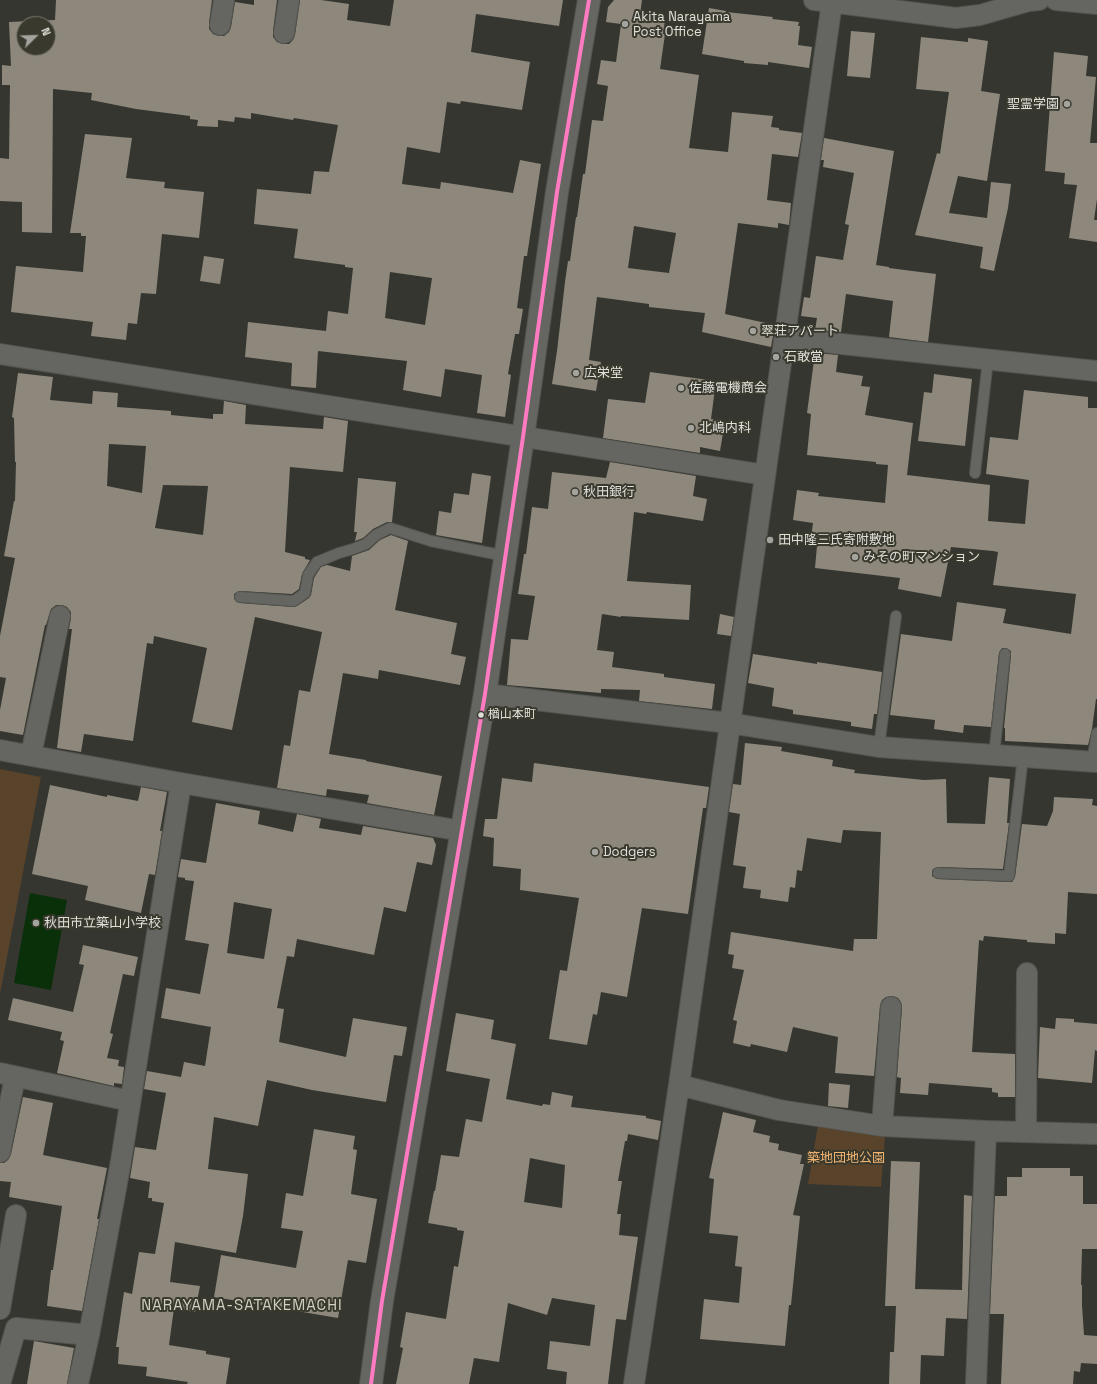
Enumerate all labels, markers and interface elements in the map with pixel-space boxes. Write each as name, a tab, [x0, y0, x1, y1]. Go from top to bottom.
place label: Akita Narayama Post Office	[633, 9, 730, 40]
north arrow	[16, 16, 56, 56]
marker: Akita Narayama Post Office	[620, 19, 630, 29]
text: N	[38, 26, 54, 38]
place label: 聖霊学園	[1007, 96, 1059, 112]
marker: 聖霊学園	[1062, 99, 1072, 109]
place label: 翠荘アパート	[761, 323, 839, 339]
marker: 翠荘アパート	[748, 326, 758, 336]
place label: 石敢當	[784, 349, 823, 365]
marker: 石敢當	[771, 352, 781, 362]
place label: 広栄堂	[584, 365, 623, 381]
marker: 広栄堂	[571, 368, 581, 378]
place label: 佐藤電機商会	[689, 380, 767, 396]
marker: 佐藤電機商会	[676, 383, 686, 393]
place label: 北嶋内科	[699, 420, 751, 436]
marker: 北嶋内科	[686, 423, 696, 433]
place label: 秋田銀行	[583, 484, 635, 500]
marker: 秋田銀行	[570, 487, 580, 497]
place label: 田中隆三氏寄附敷地	[778, 532, 895, 548]
marker: 田中隆三氏寄附敷地	[765, 535, 775, 545]
place label: みその町マンション	[863, 549, 980, 565]
marker: みその町マンション	[850, 552, 860, 562]
place label: 楢山本町	[488, 708, 536, 722]
marker: 楢山本町	[476, 710, 486, 720]
place label: Dodgers	[603, 844, 656, 860]
marker: Dodgers	[590, 847, 600, 857]
place label: 秋田市立築山小学校	[44, 915, 161, 931]
marker: 秋田市立築山小学校	[31, 918, 41, 928]
park label: 築地団地公園	[807, 1150, 885, 1166]
district label: NARAYAMA-SATAKEMACHI	[141, 1297, 343, 1315]

